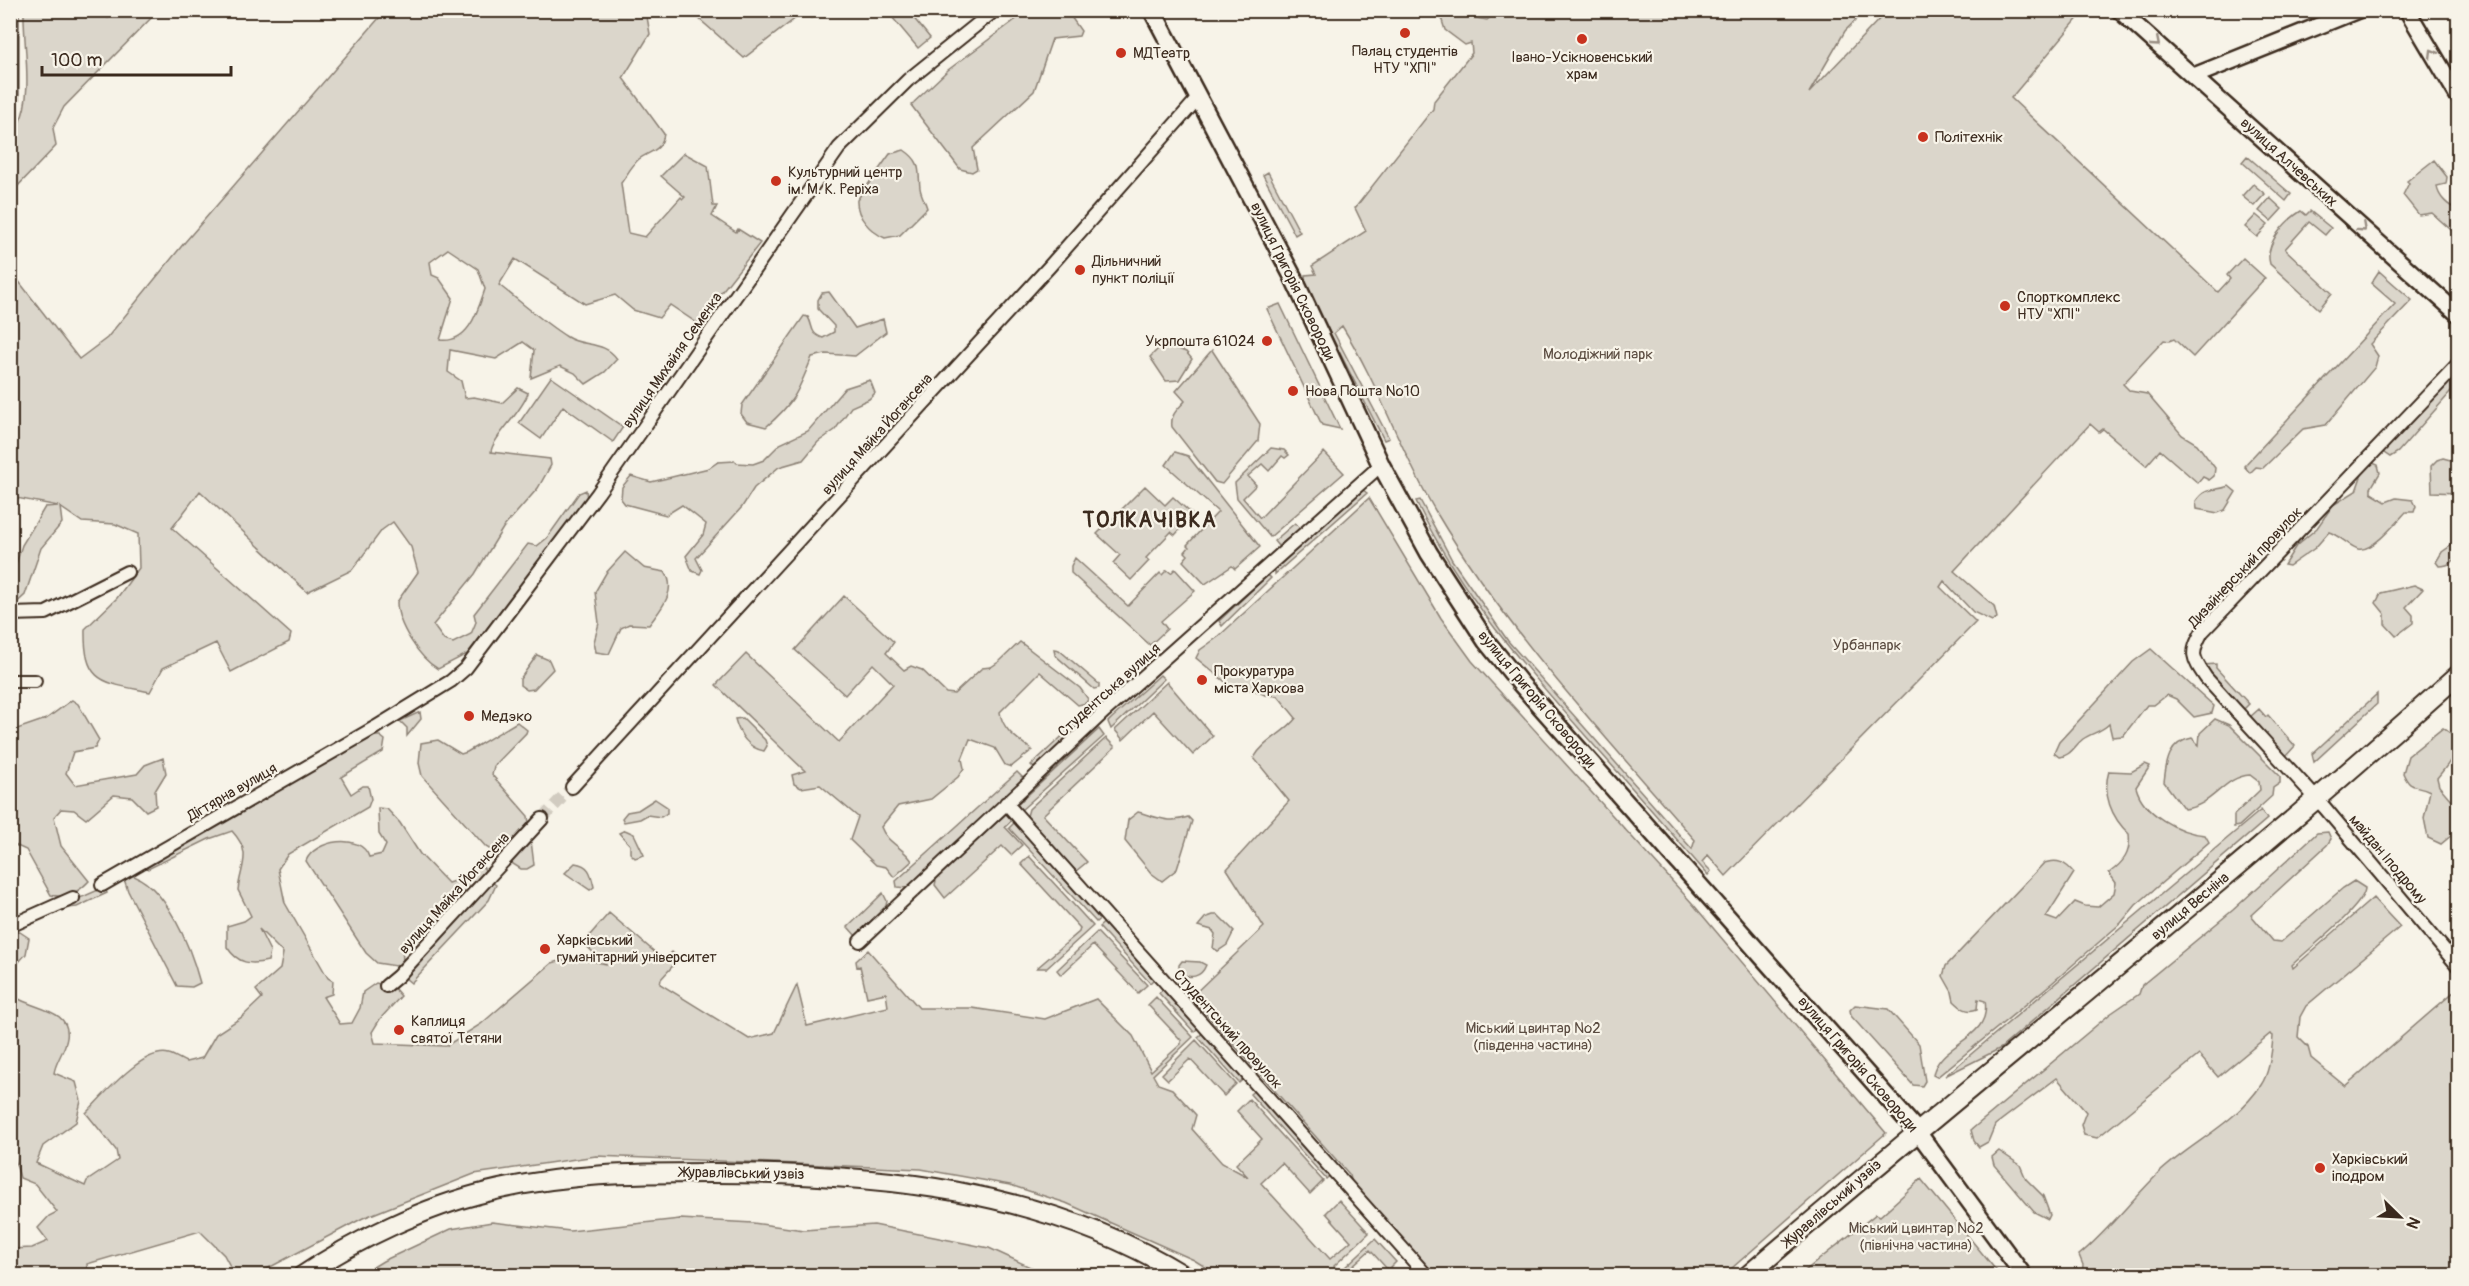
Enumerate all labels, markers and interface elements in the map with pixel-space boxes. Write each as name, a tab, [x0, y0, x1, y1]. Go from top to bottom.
marker: Палац студентів НТУ "ХПІ"	[1398, 26, 1412, 40]
marker: Івано-Усікновенський храм	[1575, 32, 1589, 46]
one-way arrow	[2149, 36, 2160, 47]
scale bar	[42, 39, 231, 77]
place label: Палац студентів НТУ "ХПІ"	[1352, 42, 1458, 78]
place label: МДТеатр	[1133, 44, 1190, 63]
marker: МДТеатр	[1114, 46, 1128, 60]
place label: Івано-Усікновенський храм	[1511, 48, 1653, 84]
text: 100 m	[51, 49, 103, 72]
one-way arrow	[2428, 49, 2440, 59]
street label: вулиця Алчевських	[2236, 114, 2341, 211]
place label: Політехнік	[1935, 128, 2003, 147]
marker: Політехнік	[1916, 130, 1930, 144]
place label: Культурний центр ім. М. К. Реріха	[788, 163, 902, 199]
marker: Культурний центр ім. М. К. Реріха	[769, 174, 783, 188]
street label: вулиця Григорія Сковороди	[1246, 199, 1339, 364]
one-way arrow	[2355, 220, 2366, 231]
place label: Дільничний пункт поліції	[1091, 252, 1175, 288]
marker: Дільничний пункт поліції	[1073, 263, 1087, 277]
place label: Спорткомплекс НТУ "ХПІ"	[2017, 288, 2121, 324]
street label: вулиця Михайля Семенка	[618, 289, 727, 432]
marker: Спорткомплекс НТУ "ХПІ"	[1998, 299, 2012, 313]
place label: Укрпошта 61024	[1145, 332, 1255, 351]
marker: Укрпошта 61024	[1260, 334, 1274, 348]
park label: Молодіжний парк	[1543, 345, 1653, 364]
street label: вулиця Майка Йогансена	[818, 370, 937, 499]
place label: Нова Пошта №10	[1305, 382, 1420, 401]
marker: Нова Пошта №10	[1286, 384, 1300, 398]
street label: Дизайнерський провулок	[2184, 503, 2307, 633]
district label: ТОЛКАЧІВКА	[1082, 507, 1217, 534]
street label: вулиця Григорія Сковороди	[1474, 627, 1600, 772]
park label: Урбанпарк	[1833, 636, 1902, 655]
street label: Студентська вулиця	[1054, 639, 1165, 742]
place label: Прокуратура міста Харкова	[1214, 662, 1304, 698]
marker: Прокуратура міста Харкова	[1195, 673, 1209, 687]
place label: Медэко	[481, 707, 532, 726]
marker: Медэко	[462, 709, 476, 723]
street label: Дігтярна вулиця	[183, 759, 281, 826]
street label: майдан Іподрому	[2345, 811, 2431, 908]
street label: вулиця Майка Йогансена	[395, 829, 514, 958]
street label: вулиця Весніна	[2147, 868, 2233, 945]
place label: Харківський гуманітарний університет	[557, 931, 717, 967]
marker: Харківський гуманітарний університет	[538, 942, 552, 956]
street label: Студентський провулок	[1169, 966, 1286, 1093]
street label: вулиця Григорія Сковороди	[1794, 993, 1922, 1136]
place label: Каплиця святої Тетяни	[411, 1012, 502, 1048]
park label: Міський цвинтар №2 (південна частина)	[1465, 1019, 1601, 1055]
marker: Каплиця святої Тетяни	[392, 1023, 406, 1037]
place label: Харківський іподром	[2332, 1150, 2408, 1186]
street label: Журавлівський узвіз	[1777, 1155, 1886, 1253]
marker: Харківський іподром	[2313, 1161, 2327, 1175]
street label: Журавлівський узвіз	[677, 1163, 805, 1184]
north arrow	[2370, 1187, 2430, 1247]
text: N	[2401, 1214, 2424, 1232]
park label: Міський цвинтар №2 (північна частина)	[1848, 1219, 1984, 1255]

